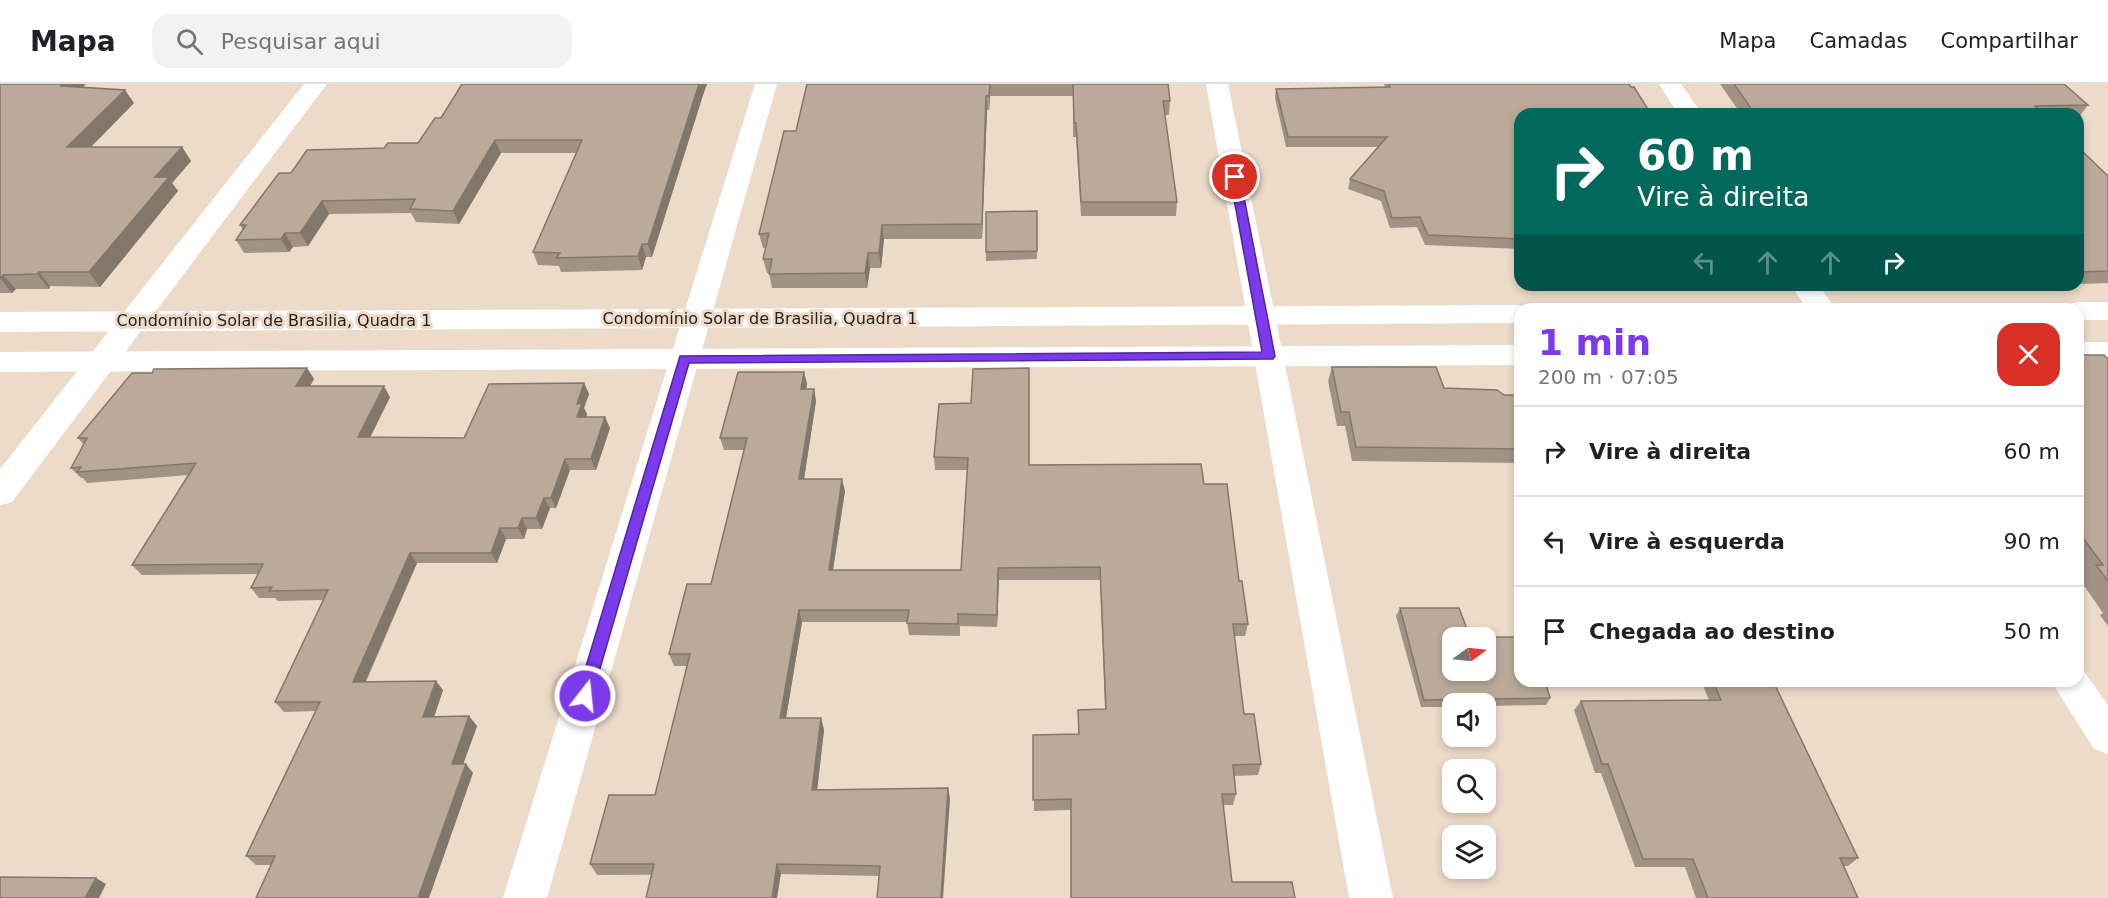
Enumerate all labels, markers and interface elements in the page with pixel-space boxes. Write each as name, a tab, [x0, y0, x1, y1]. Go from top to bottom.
search box	[152, 14, 572, 68]
text: Mapa	[30, 25, 116, 58]
icon: search	[173, 25, 206, 58]
text: Pesquisar aqui	[221, 29, 381, 54]
text: Mapa	[1719, 29, 1776, 53]
text: Camadas	[1809, 29, 1907, 53]
text: Compartilhar	[1940, 29, 2078, 53]
text: 60 m	[1637, 131, 1754, 180]
icon: right	[1538, 132, 1616, 210]
pin	[1209, 151, 1260, 202]
icon: arrive	[1218, 160, 1251, 193]
text: Vire à direita	[1637, 181, 1810, 212]
icon: left	[1688, 246, 1721, 279]
icon: ahead	[1751, 246, 1784, 279]
icon: ahead	[1814, 246, 1847, 279]
icon: right	[1877, 246, 1910, 279]
street label: Condomínio Solar de Brasilia, Quadra 1	[603, 309, 917, 328]
street label: Condomínio Solar de Brasilia, Quadra 1	[117, 311, 431, 330]
text: 1 min	[1538, 322, 1651, 363]
button: close	[1997, 323, 2060, 386]
text: 200 m · 07:05	[1538, 365, 1679, 389]
icon: right	[1538, 435, 1571, 468]
text: Vire à direita	[1589, 439, 1751, 464]
text: 60 m	[2004, 439, 2060, 464]
icon: left	[1538, 525, 1571, 558]
text: Vire à esquerda	[1589, 529, 1785, 554]
text: 90 m	[2004, 529, 2060, 554]
icon: arrive	[1538, 615, 1571, 648]
text: Chegada ao destino	[1589, 619, 1835, 644]
text: 50 m	[2004, 619, 2060, 644]
north arrow	[1442, 627, 1496, 681]
map controls	[1442, 627, 1496, 879]
position arrow	[553, 664, 617, 728]
button: sound	[1442, 693, 1496, 747]
button: search	[1442, 759, 1496, 813]
button: layers	[1442, 825, 1496, 879]

